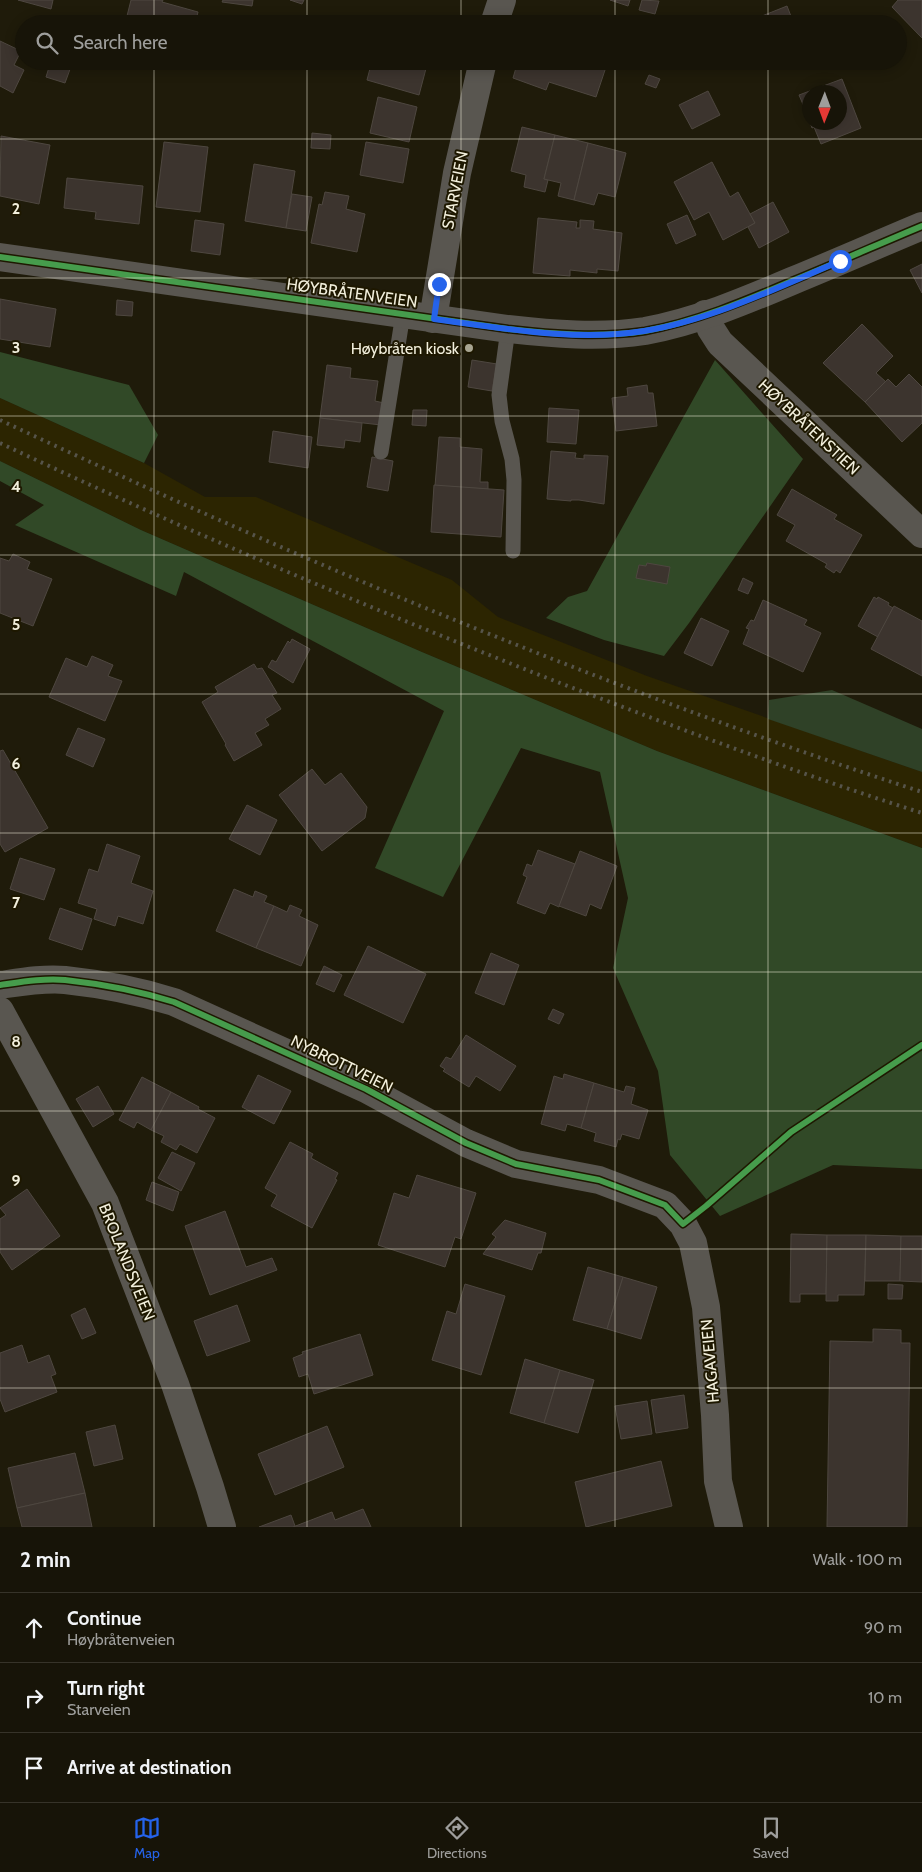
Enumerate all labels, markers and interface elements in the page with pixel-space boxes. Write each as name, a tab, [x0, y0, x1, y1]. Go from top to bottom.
search box	[15, 15, 907, 70]
icon: search	[33, 29, 61, 57]
text: Search here	[73, 31, 167, 54]
north arrow	[802, 85, 847, 130]
street label: STARVEIEN	[438, 149, 472, 231]
text: 2	[12, 199, 20, 218]
route start	[829, 250, 852, 273]
route end	[428, 273, 451, 296]
street label: HØYBRÅTENVEIEN	[285, 274, 419, 312]
text: 3	[12, 338, 20, 357]
place label: Høybråten kiosk	[351, 339, 460, 358]
marker: Høybråten kiosk	[463, 342, 475, 354]
street label: HØYBRÅTENSTIEN	[755, 375, 863, 479]
text: 4	[11, 477, 21, 496]
text: 5	[12, 615, 20, 634]
text: 6	[12, 754, 21, 773]
text: 7	[12, 893, 21, 912]
street label: NYBROTTVEIEN	[288, 1031, 396, 1097]
text: 8	[11, 1032, 21, 1051]
text: 9	[12, 1171, 21, 1190]
street label: BROLANDSVEIEN	[95, 1201, 159, 1323]
street label: HAGAVEIEN	[697, 1319, 723, 1403]
text: 2 min	[20, 1547, 71, 1572]
text: Walk · 100 m	[813, 1550, 902, 1569]
text: Continue	[67, 1607, 141, 1630]
icon: ahead	[20, 1614, 48, 1642]
text: 90 m	[864, 1618, 902, 1637]
text: Høybråtenveien	[67, 1630, 175, 1649]
text: Turn right	[67, 1677, 145, 1700]
icon: right	[20, 1684, 48, 1712]
text: 10 m	[868, 1688, 902, 1707]
text: Starveien	[67, 1700, 131, 1719]
icon: arrive	[20, 1754, 48, 1782]
text: Arrive at destination	[67, 1756, 231, 1779]
tab: Map	[133, 1814, 161, 1862]
tab: Directions	[427, 1814, 487, 1862]
tab: Saved	[753, 1814, 789, 1862]

